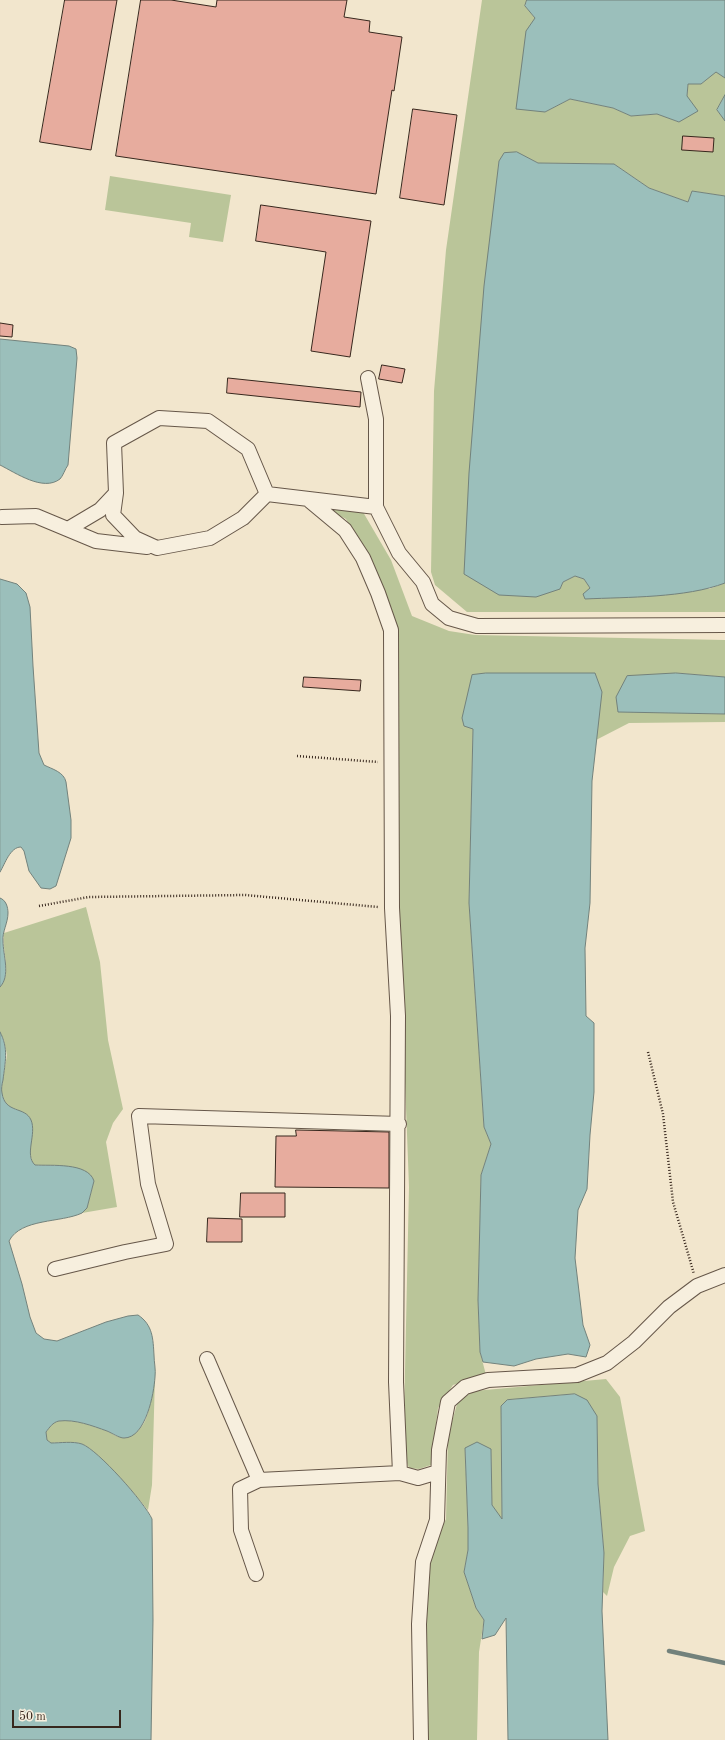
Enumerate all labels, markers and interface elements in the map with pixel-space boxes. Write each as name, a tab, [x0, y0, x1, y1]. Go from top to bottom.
scale bar	[14, 1702, 123, 1728]
text: 50 m	[19, 1711, 46, 1723]

